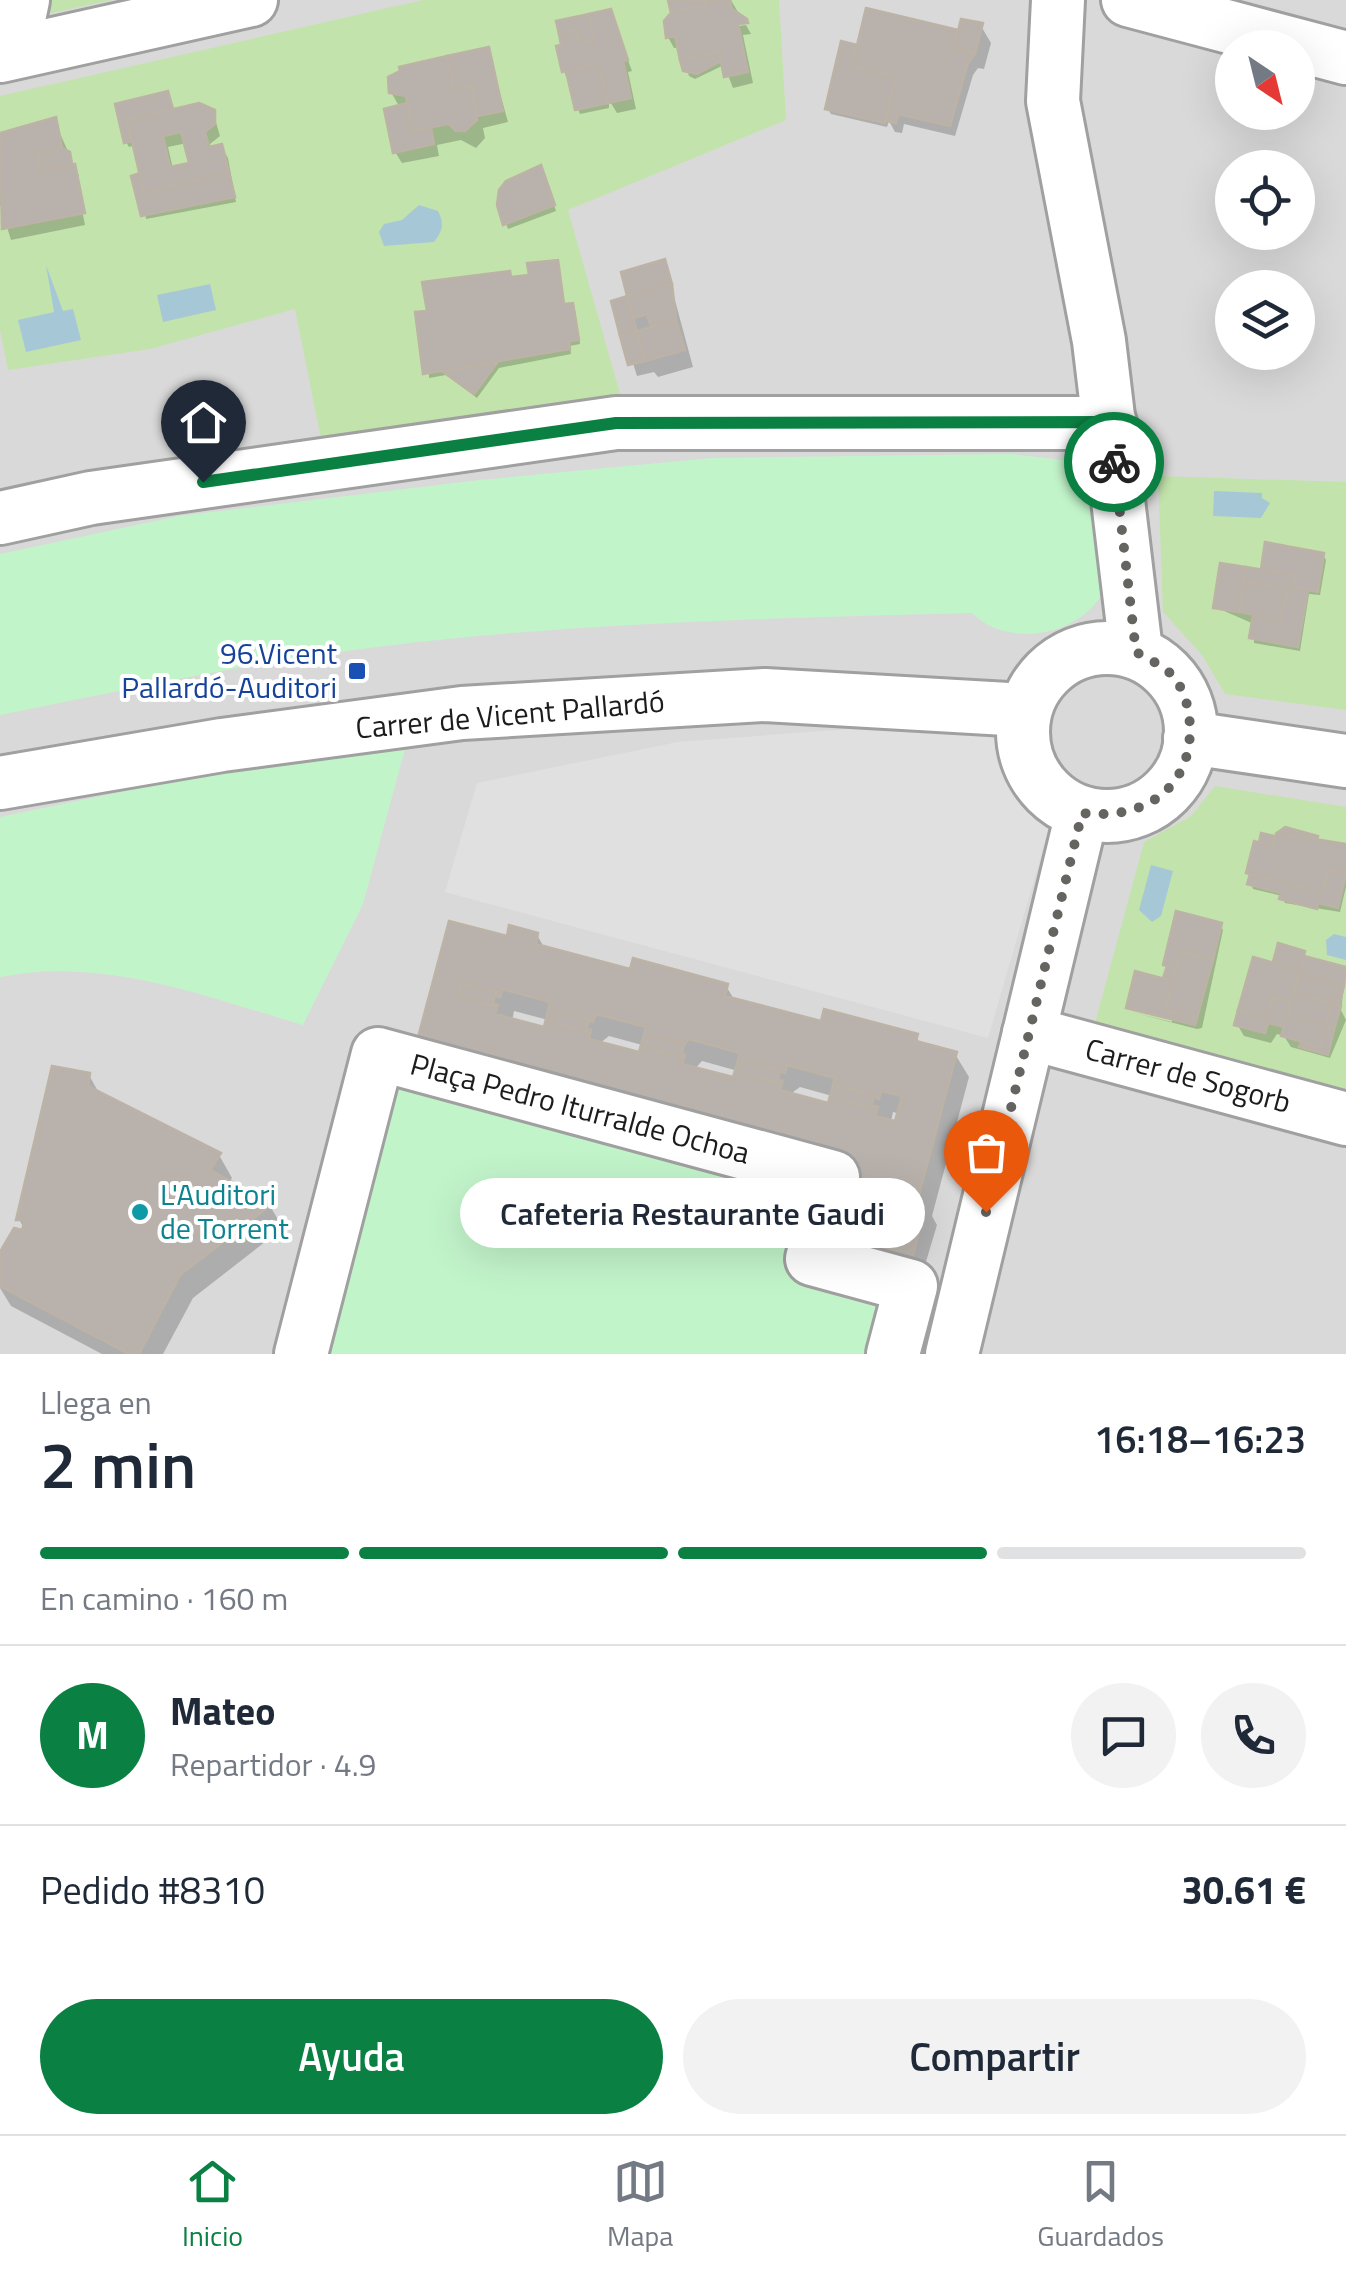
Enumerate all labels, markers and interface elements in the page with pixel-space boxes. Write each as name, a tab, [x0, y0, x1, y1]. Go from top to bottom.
north arrow	[1215, 30, 1315, 130]
map controls	[1215, 30, 1315, 370]
button: locate	[1215, 150, 1315, 250]
button: layers	[1215, 270, 1315, 370]
pin	[161, 380, 246, 483]
icon: home	[176, 395, 231, 450]
courier	[1064, 412, 1164, 512]
icon: bike	[1087, 435, 1142, 490]
place label: 96.Vicent Pallardó-Auditori	[121, 630, 337, 710]
marker: 96.Vicent Pallardó-Auditori	[346, 660, 368, 682]
street label: Carrer de Vicent Pallardó	[353, 678, 666, 750]
street label: Carrer de Sogorb	[1080, 1026, 1296, 1125]
street label: Plaça Pedro Iturralde Ochoa	[405, 1041, 755, 1176]
pin	[944, 1110, 1029, 1213]
icon: bag	[959, 1125, 1014, 1180]
place label: L'Auditori de Torrent	[160, 1171, 289, 1251]
callout: Cafeteria Restaurante Gaudi	[461, 1177, 926, 1247]
text: Cafeteria Restaurante Gaudi	[500, 1189, 885, 1237]
marker: L'Auditori de Torrent	[129, 1201, 151, 1223]
text: Llega en	[40, 1378, 152, 1426]
text: 16:18–16:23	[1094, 1410, 1306, 1468]
text: 2 min	[40, 1414, 196, 1513]
text: En camino · 160 m	[40, 1574, 288, 1622]
text: Mateo	[170, 1682, 275, 1740]
button: chat	[1071, 1683, 1176, 1788]
button: phone	[1201, 1683, 1306, 1788]
text: M	[76, 1706, 109, 1764]
text: Repartidor · 4.9	[170, 1740, 376, 1788]
text: Pedido #8310	[40, 1861, 265, 1919]
text: 30.61 €	[1182, 1861, 1306, 1919]
button: Ayuda	[40, 1999, 663, 2114]
button: Compartir	[683, 1999, 1306, 2114]
tab: Inicio	[182, 2154, 243, 2257]
tab: Mapa	[607, 2154, 673, 2257]
tab: Guardados	[1037, 2154, 1164, 2257]

